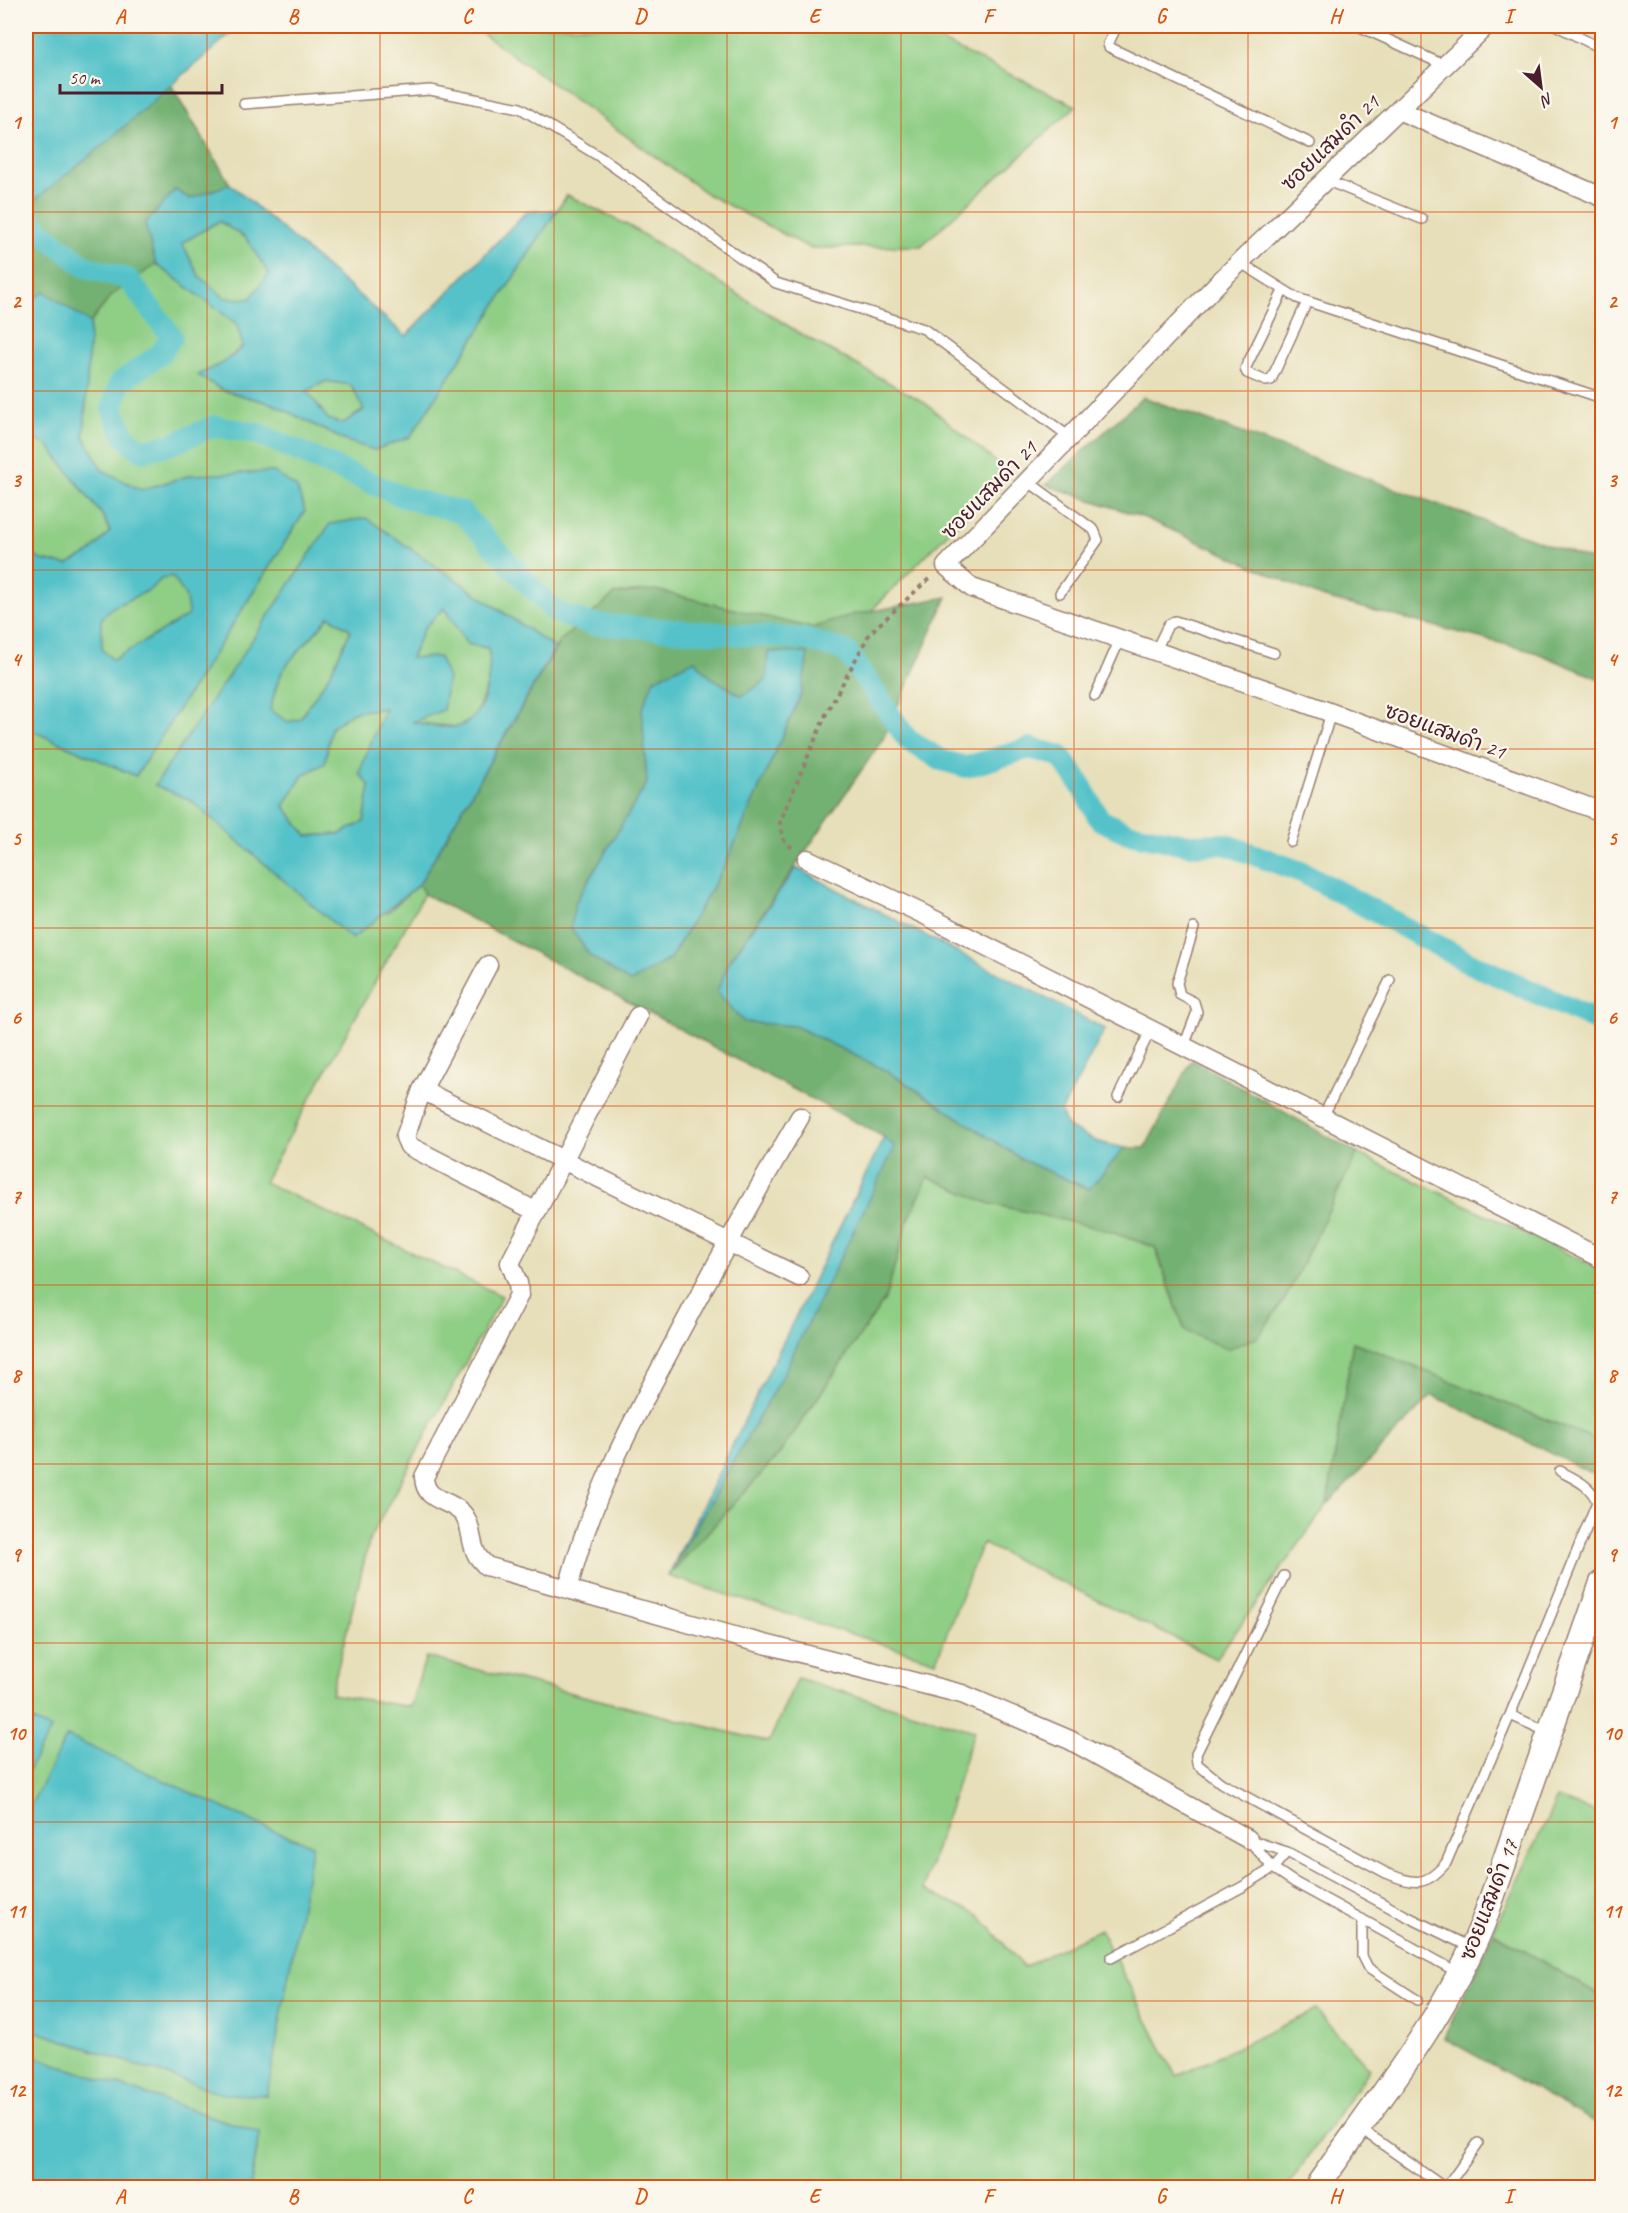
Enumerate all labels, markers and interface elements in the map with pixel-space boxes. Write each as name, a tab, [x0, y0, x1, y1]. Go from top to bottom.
text: A	[115, 4, 127, 29]
text: B	[288, 4, 300, 29]
text: C	[462, 4, 474, 29]
text: D	[634, 4, 648, 29]
text: E	[809, 4, 823, 29]
text: F	[983, 4, 997, 29]
text: G	[1156, 4, 1169, 29]
text: H	[1329, 4, 1344, 29]
text: I	[1504, 4, 1517, 29]
scale bar	[60, 57, 222, 95]
north arrow	[1511, 57, 1571, 117]
text: 50 m	[69, 67, 102, 89]
text: N	[1536, 88, 1557, 112]
street label: ซอยแสมดำ 21	[1275, 89, 1386, 196]
text: 1	[12, 110, 23, 135]
text: 1	[1608, 110, 1619, 135]
text: 2	[12, 289, 23, 314]
text: 2	[1608, 289, 1619, 314]
street label: ซอยแสมดำ 21	[936, 434, 1043, 545]
text: 3	[12, 468, 23, 493]
text: 3	[1608, 468, 1619, 493]
text: 4	[12, 647, 24, 672]
text: 4	[1608, 647, 1620, 672]
street label: ซอยแสมดำ 21	[1381, 697, 1510, 765]
text: 5	[12, 826, 23, 851]
text: 5	[1608, 826, 1619, 851]
text: 6	[11, 1005, 22, 1030]
text: 6	[1607, 1005, 1618, 1030]
text: 7	[12, 1184, 23, 1209]
text: 7	[1608, 1184, 1619, 1209]
text: 8	[12, 1363, 24, 1388]
text: 8	[1608, 1363, 1620, 1388]
text: 9	[12, 1542, 23, 1567]
text: 9	[1608, 1542, 1619, 1567]
text: 10	[7, 1721, 27, 1746]
text: 10	[1603, 1721, 1623, 1746]
street label: ซอยแสมดำ 17	[1454, 1835, 1524, 1964]
text: 11	[7, 1899, 27, 1924]
text: 11	[1603, 1899, 1623, 1924]
text: 12	[7, 2078, 27, 2103]
text: 12	[1603, 2078, 1623, 2103]
text: A	[115, 2184, 127, 2209]
text: B	[288, 2184, 300, 2209]
text: C	[462, 2184, 474, 2209]
text: D	[634, 2184, 648, 2209]
text: E	[809, 2184, 823, 2209]
text: F	[983, 2184, 997, 2209]
text: G	[1156, 2184, 1169, 2209]
text: H	[1329, 2184, 1344, 2209]
text: I	[1504, 2184, 1517, 2209]

